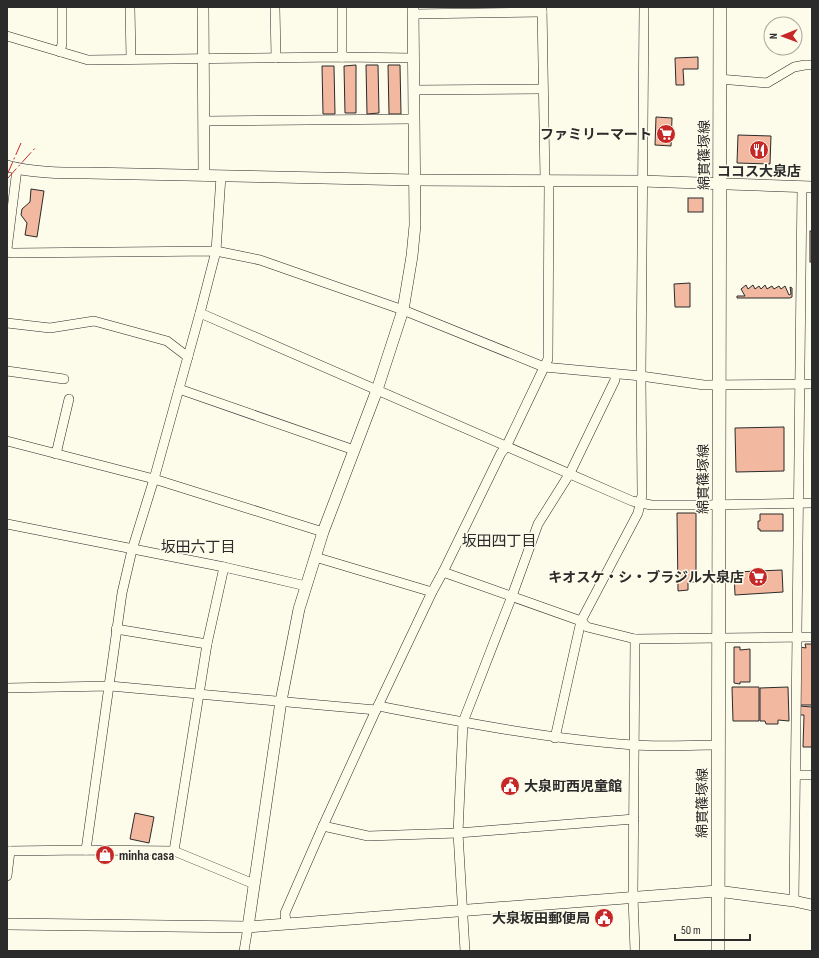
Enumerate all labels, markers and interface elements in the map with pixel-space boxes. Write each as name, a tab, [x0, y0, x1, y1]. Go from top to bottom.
north arrow	[763, 16, 803, 56]
text: N	[767, 33, 780, 39]
street label: 綿貫篠塚線	[696, 120, 713, 190]
supermarket icon: ファミリーマート	[655, 123, 677, 145]
place label: ファミリーマート	[540, 126, 652, 143]
restaurant icon: ココス大泉店	[748, 139, 770, 161]
place label: ココス大泉店	[717, 163, 801, 180]
street label: 綿貫篠塚線	[695, 444, 712, 514]
district label: 坂田四丁目	[461, 532, 537, 551]
district label: 坂田六丁目	[160, 538, 236, 557]
supermarket icon: キオスケ・シ・ブラジル大泉店	[747, 566, 769, 588]
place label: キオスケ・シ・ブラジル大泉店	[548, 569, 744, 586]
street label: 綿貫篠塚線	[694, 768, 711, 838]
public building icon: 大泉町西児童館	[499, 775, 521, 797]
place label: 大泉町西児童館	[524, 778, 622, 795]
shop icon: minha casa	[94, 844, 116, 866]
place label: minha casa	[119, 847, 174, 864]
public building icon: 大泉坂田郵便局	[593, 907, 615, 929]
place label: 大泉坂田郵便局	[492, 910, 590, 927]
scale bar	[675, 916, 750, 942]
text: 50 m	[681, 923, 701, 938]

